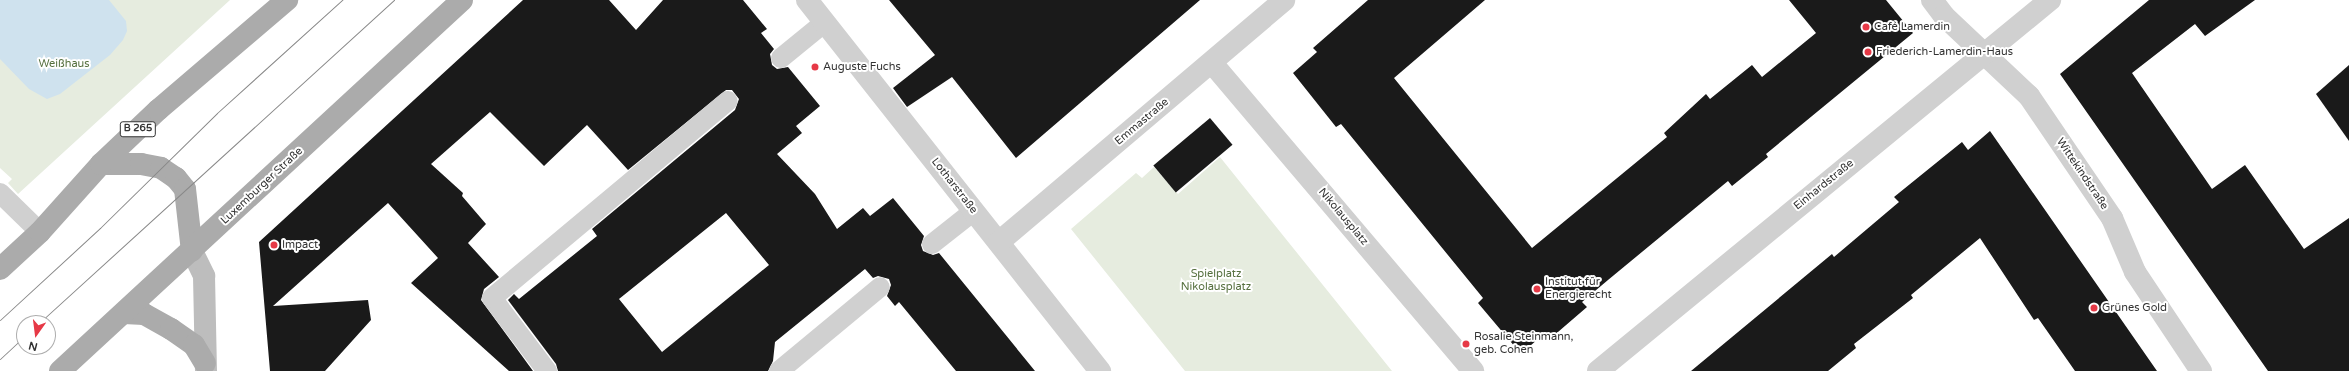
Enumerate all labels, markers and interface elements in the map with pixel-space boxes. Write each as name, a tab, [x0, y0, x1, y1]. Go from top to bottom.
place label: Café Lamerdin	[1874, 20, 1950, 34]
marker: Café Lamerdin	[1861, 22, 1871, 32]
place label: Friederich-Lamerdin-Haus	[1876, 45, 2013, 59]
marker: Friederich-Lamerdin-Haus	[1863, 47, 1873, 57]
park label: Weißhaus	[38, 57, 90, 71]
place label: Auguste Fuchs	[823, 60, 901, 74]
marker: Auguste Fuchs	[810, 62, 820, 72]
street label: Emmastraße	[1112, 96, 1172, 148]
road number: B 265	[119, 121, 157, 137]
street label: Wittekindstraße	[2053, 136, 2111, 212]
street label: Luxemburger Straße	[218, 145, 306, 227]
street label: Lotharstraße	[928, 156, 980, 216]
street label: Einhardstraße	[1791, 157, 1857, 213]
street label: Nikolausplatz	[1315, 186, 1371, 248]
place label: Impact	[282, 238, 318, 252]
marker: Impact	[269, 240, 279, 250]
park label: Spielplatz Nikolausplatz	[1181, 268, 1251, 294]
place label: Institut für Energierecht	[1545, 276, 1612, 302]
marker: Institut für Energierecht	[1532, 284, 1542, 294]
place label: Grünes Gold	[2102, 301, 2167, 315]
marker: Grünes Gold	[2089, 303, 2099, 313]
north arrow	[16, 315, 56, 355]
place label: Rosalie Steinmann, geb. Cohen	[1474, 331, 1573, 357]
text: N	[27, 339, 39, 354]
marker: Rosalie Steinmann, geb. Cohen	[1461, 339, 1471, 349]

